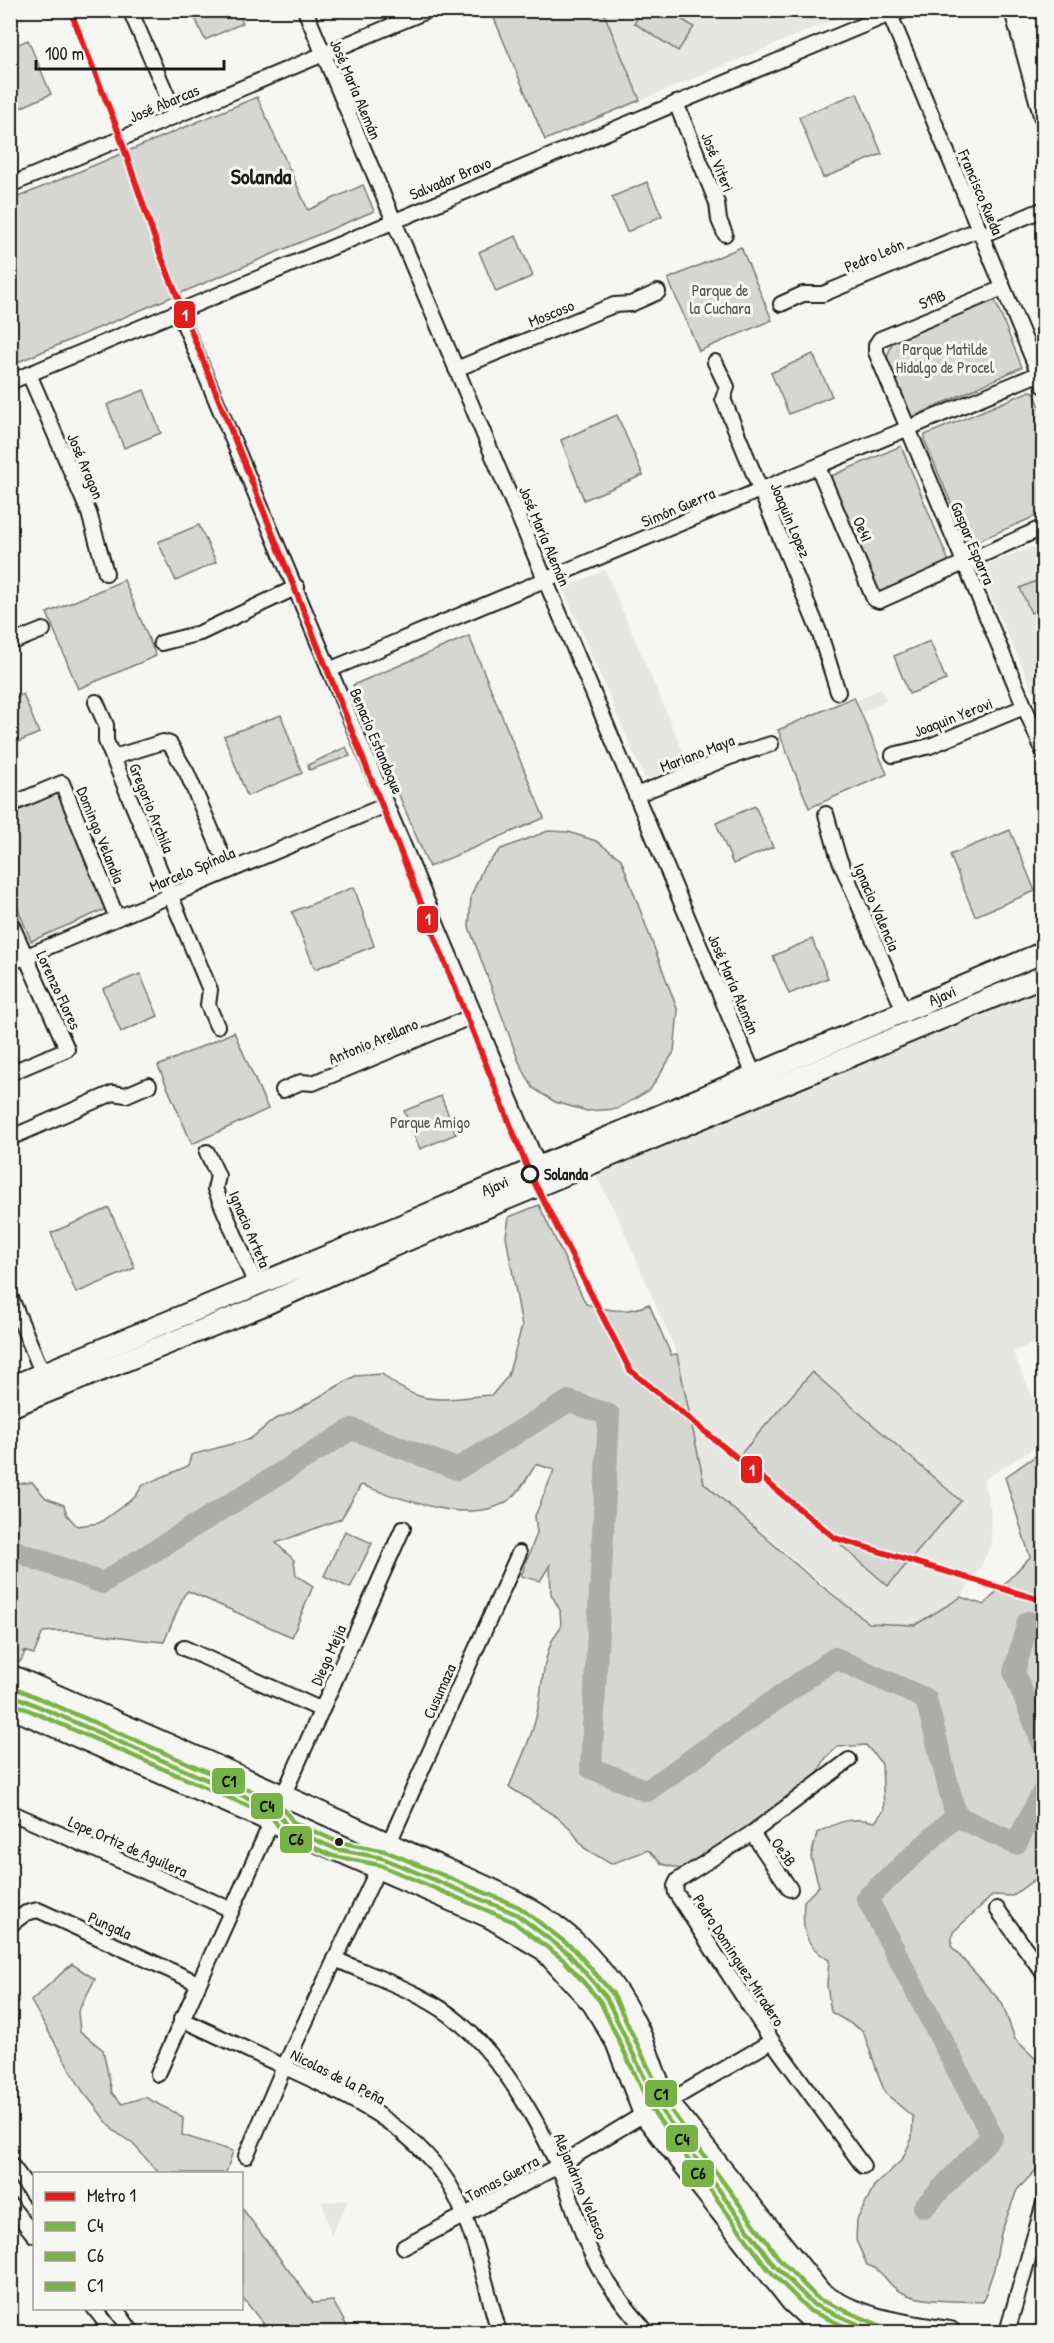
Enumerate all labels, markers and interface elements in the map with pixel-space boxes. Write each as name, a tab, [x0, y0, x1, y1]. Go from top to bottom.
scale bar	[36, 33, 224, 71]
street label: José María Alemán	[325, 36, 387, 142]
text: 100 m	[45, 41, 84, 66]
street label: José Abarcas	[126, 78, 202, 128]
street label: José Viteri	[696, 129, 740, 195]
street label: Francisco Rueda	[953, 145, 1009, 238]
street label: Salvador Bravo	[406, 151, 495, 205]
district label: Solanda	[231, 161, 292, 191]
street label: Pedro León	[841, 233, 907, 277]
park label: Parque de la Cuchara	[689, 279, 751, 319]
street label: S19B	[915, 284, 949, 314]
street label: Moscoso	[525, 294, 578, 332]
line badge: 1	[173, 300, 196, 329]
text: 1	[182, 304, 188, 326]
park label: Parque Matilde Hidalgo de Procel	[896, 338, 995, 378]
street label: José Aragon	[62, 430, 110, 502]
street label: Joaquin Lopez	[765, 479, 817, 561]
street label: Simón Guerra	[638, 482, 718, 532]
street label: José María Alemán	[514, 483, 576, 589]
street label: Gaspar Esparra	[946, 498, 1000, 588]
street label: Oe4I	[848, 513, 878, 545]
street label: Benacio Estandoque	[345, 685, 409, 798]
street label: Joaquin Yerovi	[910, 692, 996, 742]
street label: Mariano Maya	[657, 729, 737, 777]
street label: Gregorio Archila	[124, 760, 180, 856]
street label: Domingo Velandia	[72, 783, 130, 887]
street label: Marcelo Spínola	[146, 841, 238, 897]
street label: Ignacio Valencia	[849, 860, 905, 954]
line badge: 1	[416, 905, 439, 934]
text: 1	[425, 908, 431, 930]
street label: José María Alemán	[703, 931, 765, 1037]
street label: Lorenzo Flores	[31, 947, 87, 1033]
street label: Ajavi	[925, 980, 959, 1011]
street label: Antonio Arellano	[325, 1012, 422, 1070]
park label: Parque Amigo	[390, 1111, 470, 1133]
place label: Solanda	[544, 1163, 589, 1185]
marker: Solanda	[521, 1165, 539, 1183]
street label: Ajavi	[478, 1170, 512, 1201]
street label: Ignacio Arteta	[224, 1187, 276, 1271]
line badge: 1	[740, 1455, 763, 1484]
text: 1	[749, 1459, 755, 1481]
street label: Diego Mejia	[305, 1621, 351, 1689]
street label: Cusumaza	[417, 1660, 461, 1722]
line badge: C1	[211, 1767, 246, 1795]
text: C1	[222, 1770, 236, 1792]
line badge: C4	[250, 1792, 284, 1820]
text: C4	[260, 1795, 274, 1817]
street label: Lope Ortiz de Aguilera	[65, 1810, 191, 1882]
line badge: C6	[279, 1825, 313, 1854]
text: C6	[288, 1828, 304, 1850]
street label: Oe3B	[766, 1833, 802, 1871]
unlabelled marker	[333, 1836, 345, 1848]
street label: Pedro Dominguez Miradero	[688, 1890, 790, 2031]
street label: Pungala	[85, 1906, 135, 1944]
street label: Nicolas de la Peña	[287, 2043, 389, 2109]
line badge: C1	[644, 2079, 678, 2108]
text: C1	[654, 2083, 668, 2105]
line badge: C4	[665, 2124, 699, 2153]
text: C4	[675, 2128, 689, 2150]
street label: Alejandrino Velasco	[549, 2129, 614, 2243]
street label: Tomas Guerra	[462, 2150, 542, 2206]
line badge: C6	[681, 2159, 715, 2188]
text: C6	[690, 2162, 706, 2184]
legend	[33, 2172, 243, 2310]
text: Metro 1	[87, 2183, 136, 2208]
text: C4	[87, 2213, 104, 2238]
text: C6	[87, 2243, 104, 2268]
text: C1	[87, 2273, 103, 2298]

